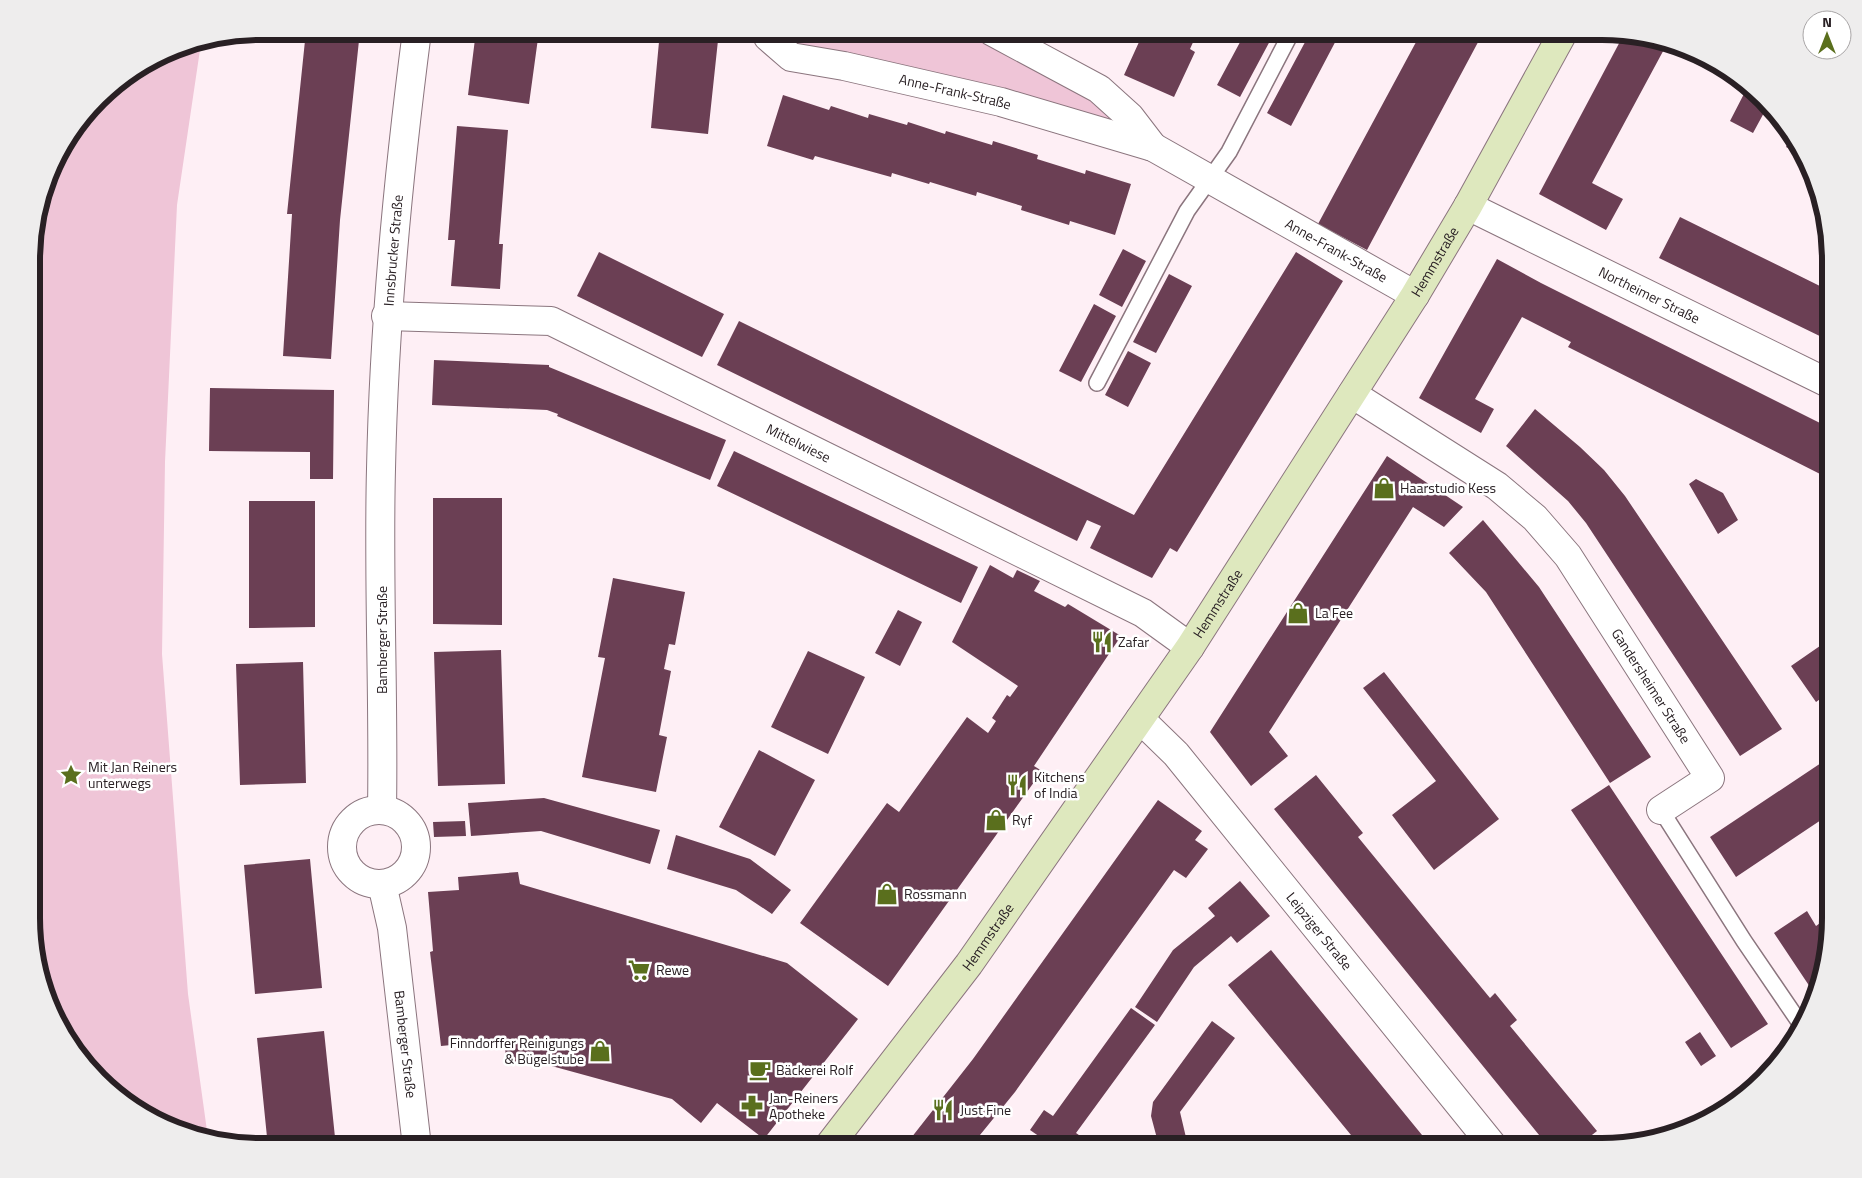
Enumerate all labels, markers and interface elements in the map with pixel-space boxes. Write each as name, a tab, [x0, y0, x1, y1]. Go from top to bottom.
north arrow	[1802, 10, 1852, 60]
text: N	[1822, 11, 1832, 32]
street label: Anne-Frank-Straße	[897, 68, 1014, 114]
street label: Innsbrucker Straße	[378, 194, 408, 307]
street label: Anne-Frank-Straße	[1281, 213, 1391, 287]
street label: Hemmstraße	[1405, 222, 1463, 300]
street label: Northeimer Straße	[1595, 261, 1704, 328]
street label: Mittelwiese	[763, 418, 834, 467]
shop icon: Haarstudio Kess	[1371, 475, 1397, 501]
place label: Haarstudio Kess	[1400, 477, 1496, 498]
street label: Hemmstraße	[1187, 565, 1247, 642]
street label: Bamberger Straße	[371, 586, 392, 694]
shop icon: La Fee	[1285, 600, 1311, 626]
place label: La Fee	[1315, 602, 1353, 623]
street label: Gandersheimer Straße	[1607, 624, 1696, 747]
restaurant icon: Zafar	[1089, 629, 1115, 655]
place label: Zafar	[1118, 631, 1149, 652]
place label: Mit Jan Reiners unterwegs	[88, 756, 177, 793]
place icon: Mit Jan Reiners unterwegs	[58, 762, 84, 788]
place label: Kitchens of India	[1034, 766, 1085, 803]
restaurant icon: Kitchens of India	[1004, 772, 1030, 798]
shop icon: Ryf	[983, 807, 1009, 833]
place label: Ryf	[1012, 809, 1032, 830]
shop icon: Rossmann	[874, 881, 900, 907]
place label: Rossmann	[904, 883, 967, 904]
street label: Leipziger Straße	[1282, 887, 1358, 974]
street label: Hemmstraße	[957, 899, 1018, 975]
supermarket icon: Rewe	[626, 957, 652, 983]
place label: Rewe	[656, 959, 689, 980]
street label: Bamberger Straße	[389, 989, 422, 1099]
place label: Finndorffer Reinigungs & Bügelstube	[450, 1032, 584, 1069]
shop icon: Finndorffer Reinigungs & Bügelstube	[587, 1038, 613, 1064]
cafe icon: Bäckerei Rolf	[747, 1057, 773, 1083]
place label: Bäckerei Rolf	[776, 1059, 853, 1080]
place label: Jan-Reiners Apotheke	[769, 1087, 838, 1124]
pharmacy icon: Jan-Reiners Apotheke	[739, 1093, 765, 1119]
restaurant icon: Just Fine	[930, 1097, 956, 1123]
place label: Just Fine	[960, 1099, 1011, 1120]

